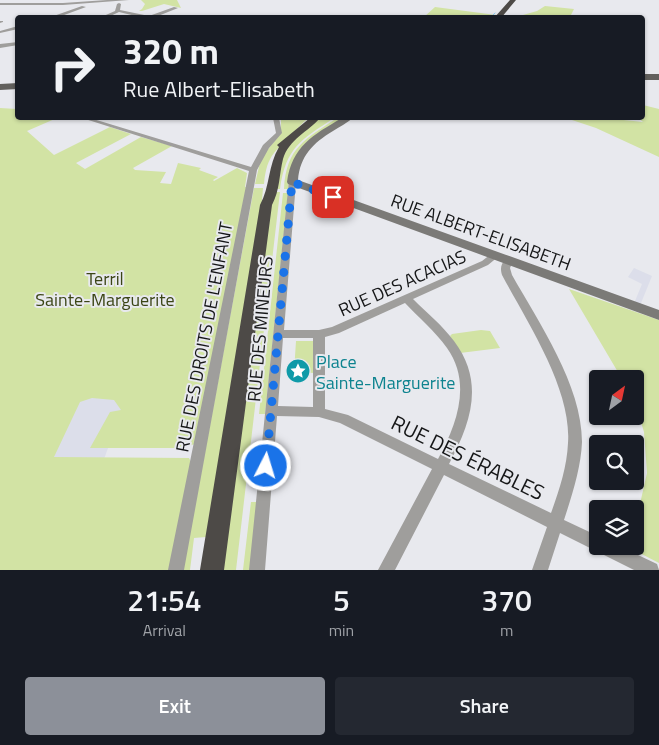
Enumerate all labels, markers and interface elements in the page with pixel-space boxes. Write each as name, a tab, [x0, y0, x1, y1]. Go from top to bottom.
text: 320 m	[123, 24, 219, 78]
icon: right	[40, 35, 105, 100]
text: Rue Albert-Elisabeth	[123, 72, 315, 106]
pin	[312, 176, 354, 218]
icon: arrive	[319, 183, 347, 211]
street label: RUE ALBERT-ELISABETH	[387, 187, 575, 277]
street label: RUE DES DROITS DE L'ENFANT	[168, 219, 240, 454]
street label: RUE DES ACACIAS	[334, 243, 470, 323]
street label: RUE DES MINEURS	[240, 255, 280, 403]
park label: Terril Sainte-Marguerite	[35, 265, 175, 313]
place label: Place Sainte-Marguerite	[316, 348, 455, 396]
place icon: Place Sainte-Marguerite	[285, 358, 311, 384]
north arrow	[589, 370, 644, 425]
map controls	[589, 370, 644, 555]
street label: RUE DES ÉRABLES	[386, 406, 550, 508]
button: search	[589, 435, 644, 490]
position arrow	[239, 439, 291, 491]
button: layers	[589, 500, 644, 555]
text: 21:54	[127, 577, 202, 623]
text: 5	[333, 577, 350, 623]
text: 370	[481, 577, 532, 623]
text: Arrival	[143, 618, 186, 642]
text: min	[329, 618, 354, 642]
text: m	[500, 618, 513, 642]
button: Exit	[25, 677, 325, 735]
button: Share	[335, 677, 634, 735]

